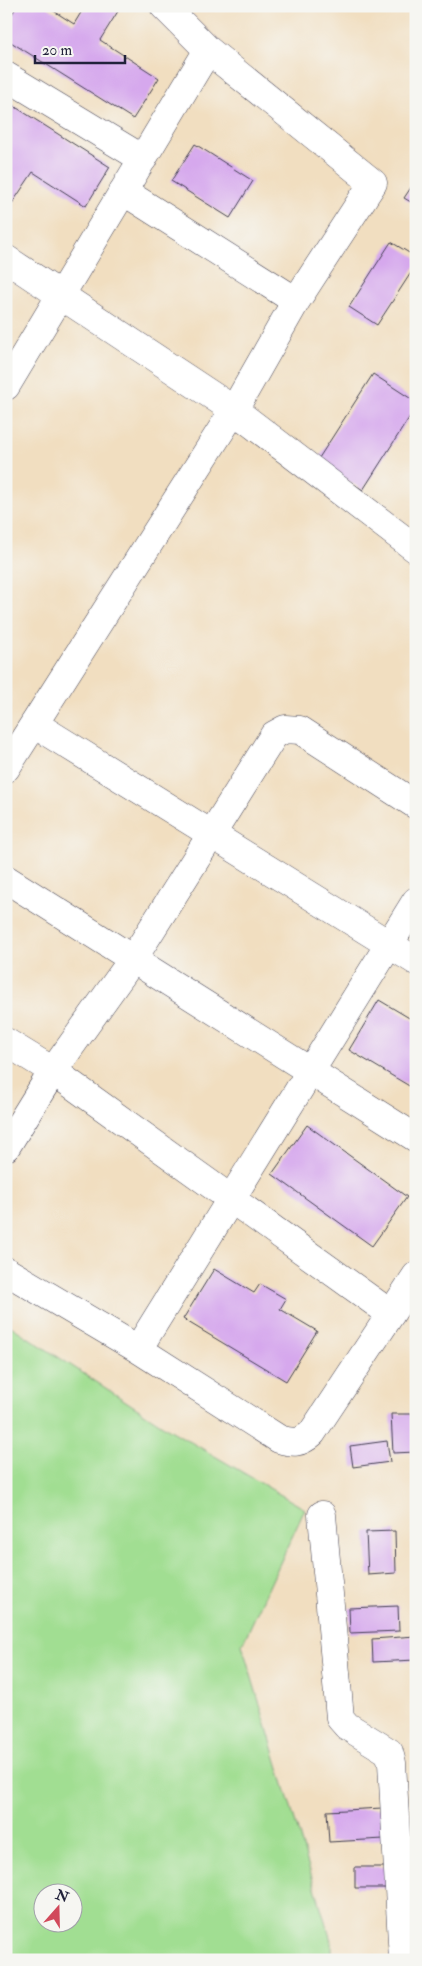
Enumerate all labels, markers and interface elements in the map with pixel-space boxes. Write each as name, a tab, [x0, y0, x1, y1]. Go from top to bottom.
scale bar	[35, 32, 125, 64]
text: 20 m	[42, 41, 72, 60]
north arrow	[32, 1884, 82, 1934]
text: N	[53, 1886, 72, 1907]

